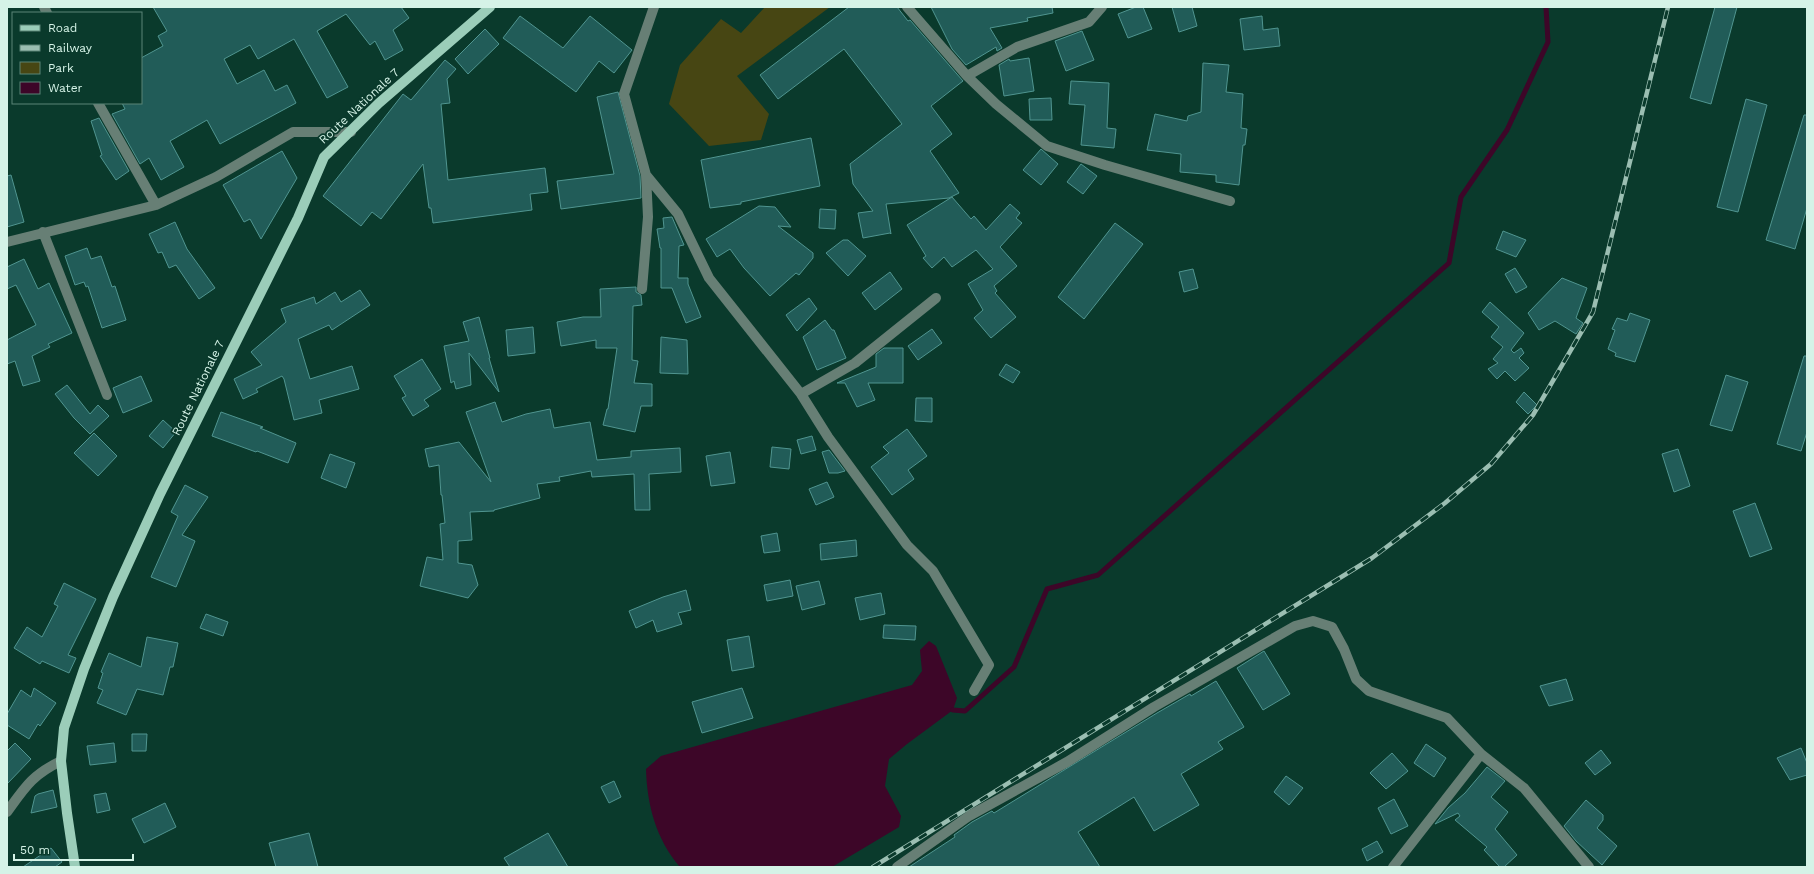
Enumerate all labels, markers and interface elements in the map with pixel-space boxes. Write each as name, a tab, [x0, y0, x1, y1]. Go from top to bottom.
legend	[12, 12, 142, 104]
text: Road	[48, 21, 77, 35]
text: Railway	[48, 41, 93, 55]
text: Park	[48, 61, 74, 75]
street label: Route Nationale 7	[316, 65, 402, 147]
text: Water	[48, 81, 83, 95]
street label: Route Nationale 7	[169, 338, 227, 438]
scale bar	[14, 836, 133, 862]
text: 50 m	[20, 843, 50, 857]

